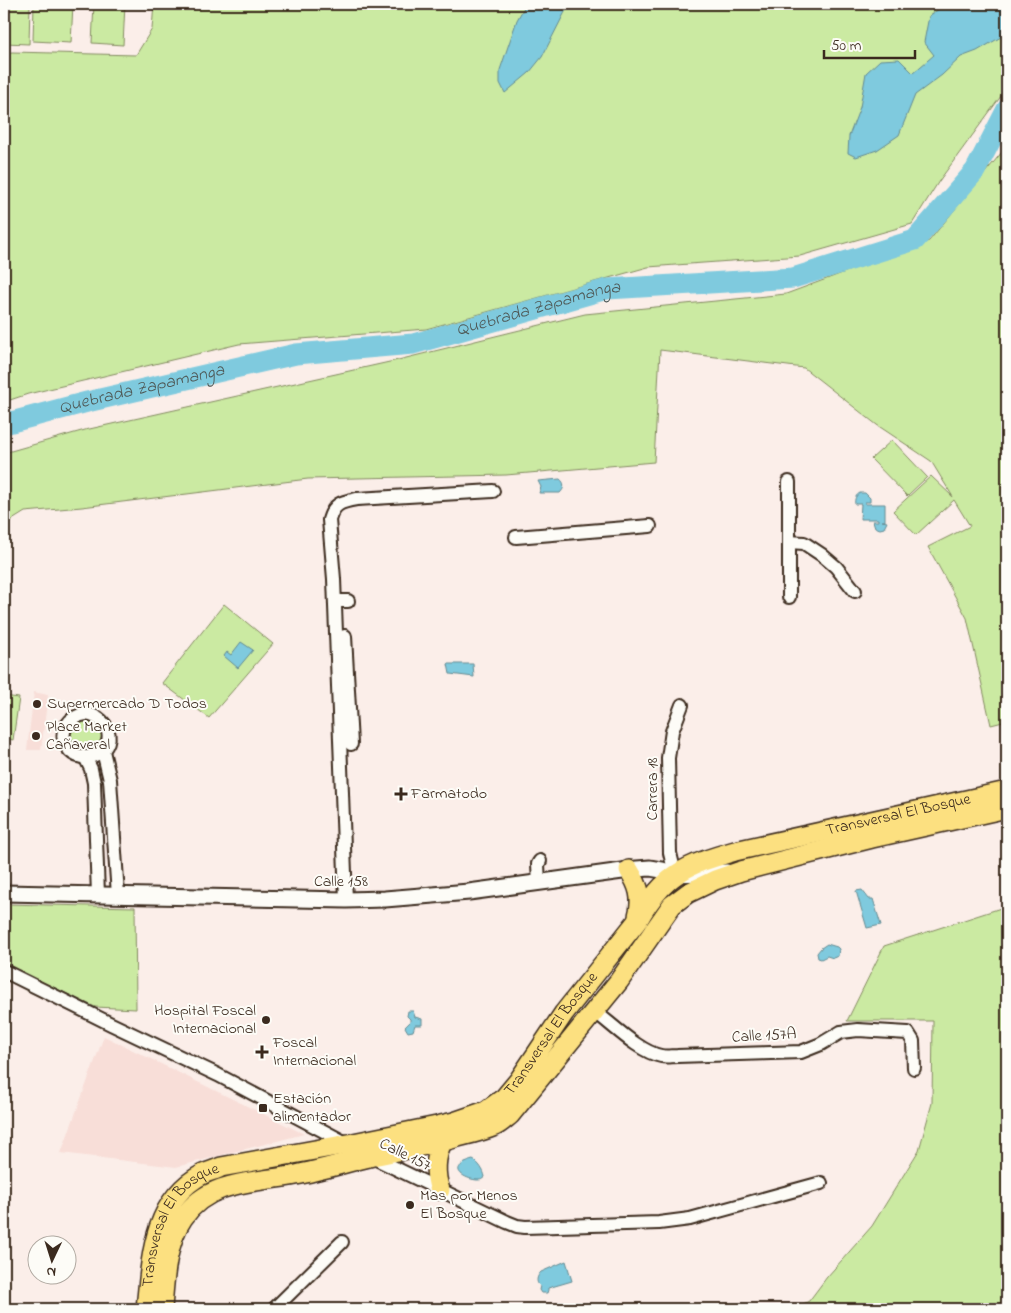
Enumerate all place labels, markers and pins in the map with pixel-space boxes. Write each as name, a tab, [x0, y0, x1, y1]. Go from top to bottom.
place label: Supermercado D Todos	[47, 692, 207, 716]
marker: Supermercado D Todos	[31, 698, 43, 710]
place label: Place Market Cañaveral	[46, 715, 127, 757]
marker: Place Market Cañaveral	[30, 730, 42, 742]
place label: Farmatodo	[410, 782, 487, 806]
marker: Farmatodo	[395, 788, 407, 800]
place label: Hospital Foscal Internacional	[154, 999, 256, 1041]
marker: Hospital Foscal Internacional	[260, 1014, 272, 1026]
place label: Foscal Internacional	[272, 1031, 357, 1073]
marker: Foscal Internacional	[255, 1045, 269, 1059]
place label: Estación alimentador	[273, 1087, 351, 1129]
marker: Estación alimentador	[257, 1102, 269, 1114]
place label: Mas por Menos El Bosque	[420, 1184, 518, 1226]
marker: Mas por Menos El Bosque	[404, 1199, 416, 1211]

